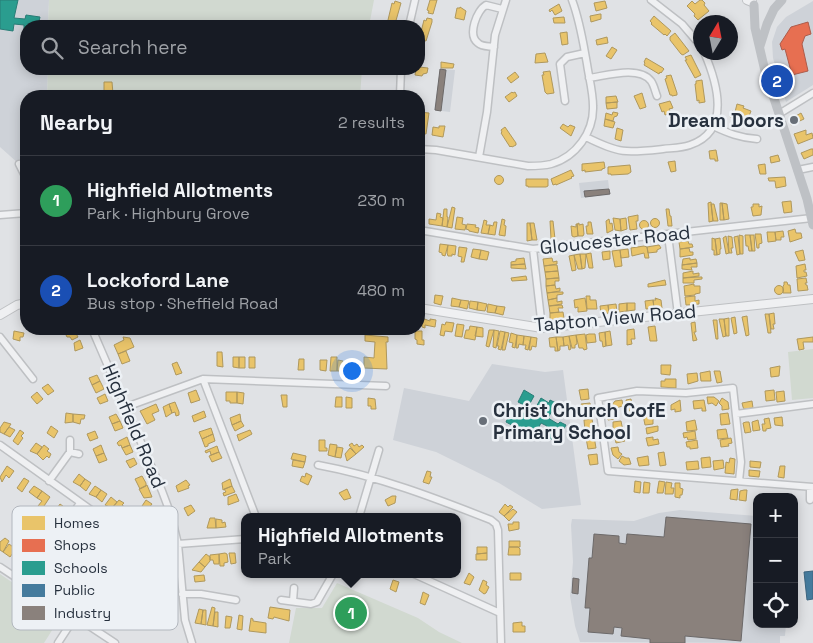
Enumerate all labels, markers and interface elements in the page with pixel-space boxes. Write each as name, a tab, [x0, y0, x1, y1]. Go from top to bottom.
north arrow	[693, 15, 738, 60]
search box	[20, 20, 425, 75]
icon: search	[38, 34, 66, 62]
text: Search here	[78, 35, 188, 60]
pin: 2	[761, 62, 793, 100]
place label: Dream Doors	[668, 108, 784, 133]
text: Nearby	[40, 109, 113, 136]
text: 2 results	[338, 112, 405, 133]
marker: Dream Doors	[788, 114, 800, 126]
text: Highfield Allotments	[87, 178, 273, 203]
text: 1	[52, 190, 60, 211]
text: 230 m	[358, 190, 405, 211]
text: Park · Highbury Grove	[87, 203, 250, 224]
street label: Gloucester Road	[538, 220, 692, 260]
text: Lockoford Lane	[87, 268, 229, 293]
text: 2	[51, 280, 61, 301]
text: 480 m	[357, 280, 405, 301]
text: Bus stop · Sheffield Road	[87, 293, 278, 314]
street label: Tapton View Road	[533, 298, 697, 338]
your location	[339, 358, 365, 384]
street label: Highfield Road	[97, 360, 171, 492]
place label: Christ Church CofE Primary School	[493, 398, 665, 445]
marker: Christ Church CofE Primary School	[477, 415, 489, 427]
map controls	[753, 493, 798, 628]
button: +	[753, 493, 798, 538]
legend	[12, 506, 178, 630]
popup	[241, 513, 461, 578]
text: Homes	[54, 514, 100, 532]
text: Highfield Allotments	[258, 523, 444, 548]
text: Shops	[54, 536, 96, 554]
button: −	[753, 538, 798, 583]
text: Park	[258, 548, 291, 569]
text: Schools	[54, 559, 108, 577]
text: Public	[54, 581, 95, 599]
button: locate	[753, 583, 798, 628]
pin: 1	[335, 594, 367, 632]
text: Industry	[54, 604, 111, 622]

